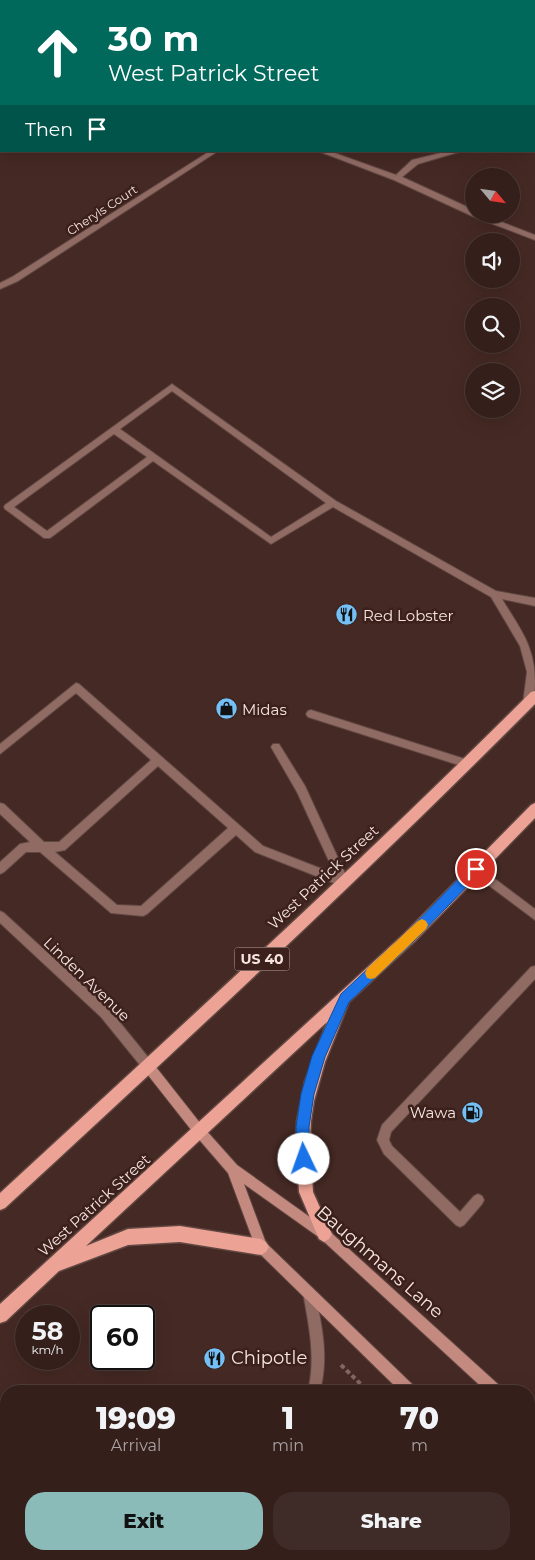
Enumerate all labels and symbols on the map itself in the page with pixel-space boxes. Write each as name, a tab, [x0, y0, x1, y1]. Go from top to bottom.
north arrow	[465, 168, 520, 222]
street label: Cheryls Court	[64, 182, 140, 238]
restaurant icon: Red Lobster	[335, 603, 359, 627]
place label: Red Lobster	[363, 606, 454, 625]
shop icon: Midas	[214, 697, 238, 721]
place label: Midas	[242, 700, 287, 719]
street label: West Patrick Street	[264, 821, 382, 933]
pin	[455, 848, 497, 890]
street label: Linden Avenue	[40, 933, 134, 1025]
road number: US 40	[234, 948, 290, 971]
fuel station icon: Wawa	[460, 1100, 484, 1124]
place label: Wawa	[410, 1103, 456, 1122]
position arrow	[277, 1132, 329, 1184]
street label: West Patrick Street	[34, 1150, 154, 1260]
street label: Baughmans Lane	[312, 1201, 448, 1323]
speed limit sign: 60	[90, 1305, 155, 1370]
restaurant icon: Chipotle	[203, 1346, 227, 1370]
place label: Chipotle	[231, 1347, 307, 1369]

